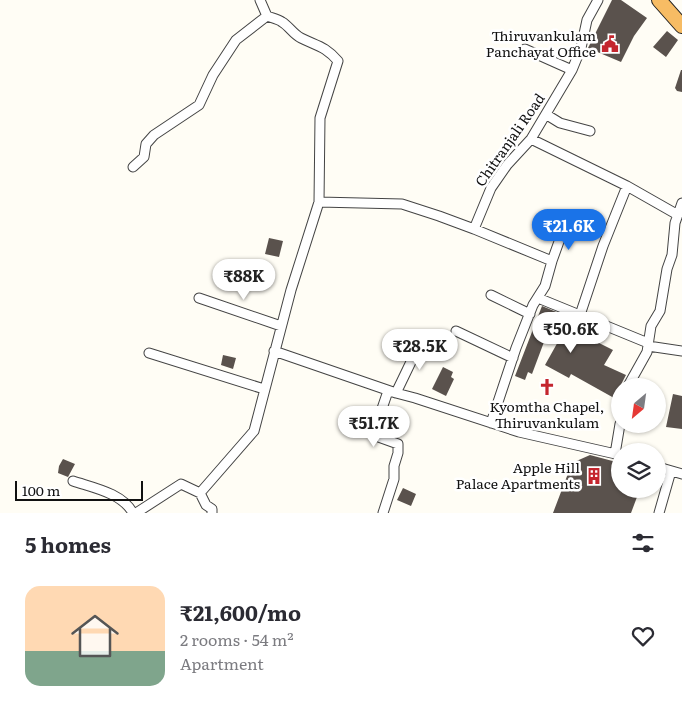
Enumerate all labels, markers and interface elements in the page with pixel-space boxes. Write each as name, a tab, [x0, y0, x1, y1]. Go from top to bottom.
place label: Thiruvankulam Panchayat Office	[486, 25, 596, 61]
public building icon: Thiruvankulam Panchayat Office	[600, 34, 620, 54]
street label: Chitranjali Road	[470, 89, 549, 190]
pin: ₹21.6K	[528, 208, 610, 251]
text: ₹21.6K	[543, 213, 595, 237]
pin: ₹88K	[214, 258, 274, 301]
text: ₹88K	[223, 263, 265, 287]
pin: ₹50.6K	[530, 312, 612, 354]
text: ₹50.6K	[543, 316, 599, 340]
pin: ₹28.5K	[379, 328, 461, 371]
text: ₹28.5K	[393, 333, 447, 357]
church icon: Kyomtha Chapel, Thiruvankulam	[537, 377, 557, 397]
north arrow	[611, 378, 666, 432]
map controls	[611, 378, 666, 498]
place label: Kyomtha Chapel, Thiruvankulam	[490, 396, 604, 432]
pin: ₹51.7K	[333, 406, 415, 448]
text: ₹51.7K	[349, 410, 399, 434]
button: layers	[611, 443, 666, 498]
place label: Apple Hill Palace Apartments	[456, 457, 580, 493]
building icon: Apple Hill Palace Apartments	[584, 466, 604, 486]
scale bar	[15, 478, 142, 501]
text: 100 m	[22, 480, 60, 500]
text: 5 homes	[25, 528, 111, 559]
icon: filters	[629, 529, 657, 557]
text: ₹21,600/mo	[180, 596, 301, 627]
icon: home	[65, 606, 125, 666]
icon: heart	[629, 622, 657, 650]
text: 2 rooms · 54 m²	[180, 627, 294, 651]
text: Apartment	[180, 651, 264, 675]

